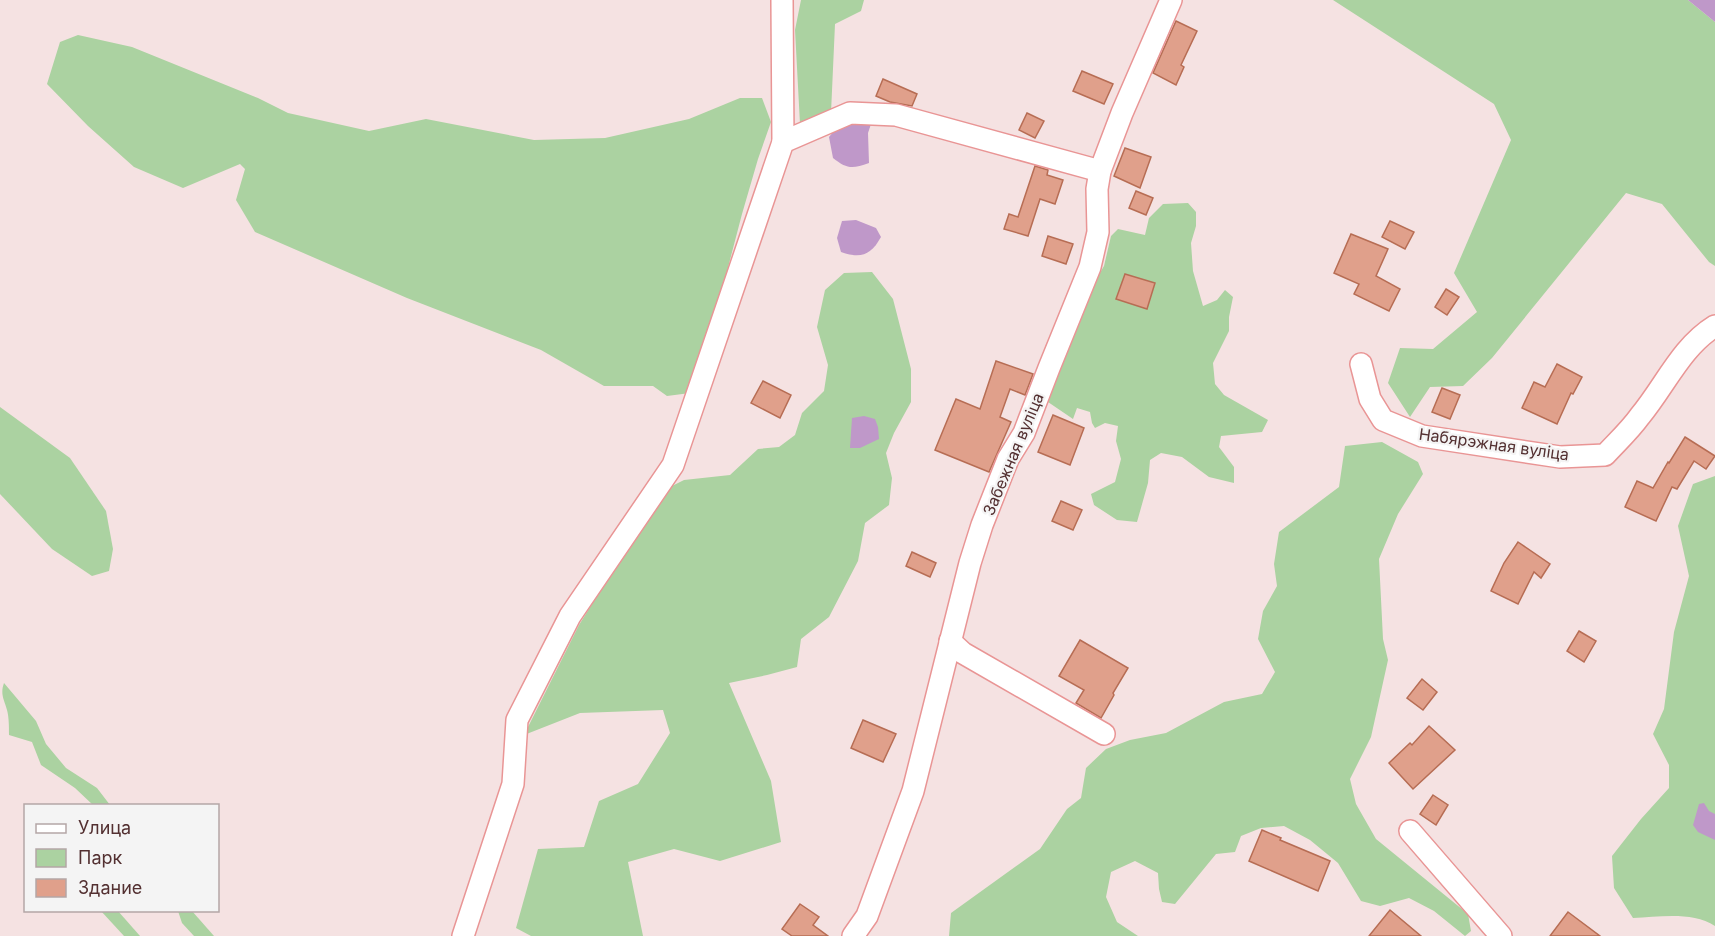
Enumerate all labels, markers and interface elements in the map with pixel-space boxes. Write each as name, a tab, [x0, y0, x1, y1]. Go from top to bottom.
street label: Забежная вуліца	[978, 390, 1048, 518]
street label: Набярэжная вуліца	[1418, 424, 1570, 464]
legend	[24, 804, 219, 912]
text: Улица	[78, 817, 131, 838]
text: Парк	[78, 847, 123, 868]
text: Здание	[78, 877, 142, 898]

